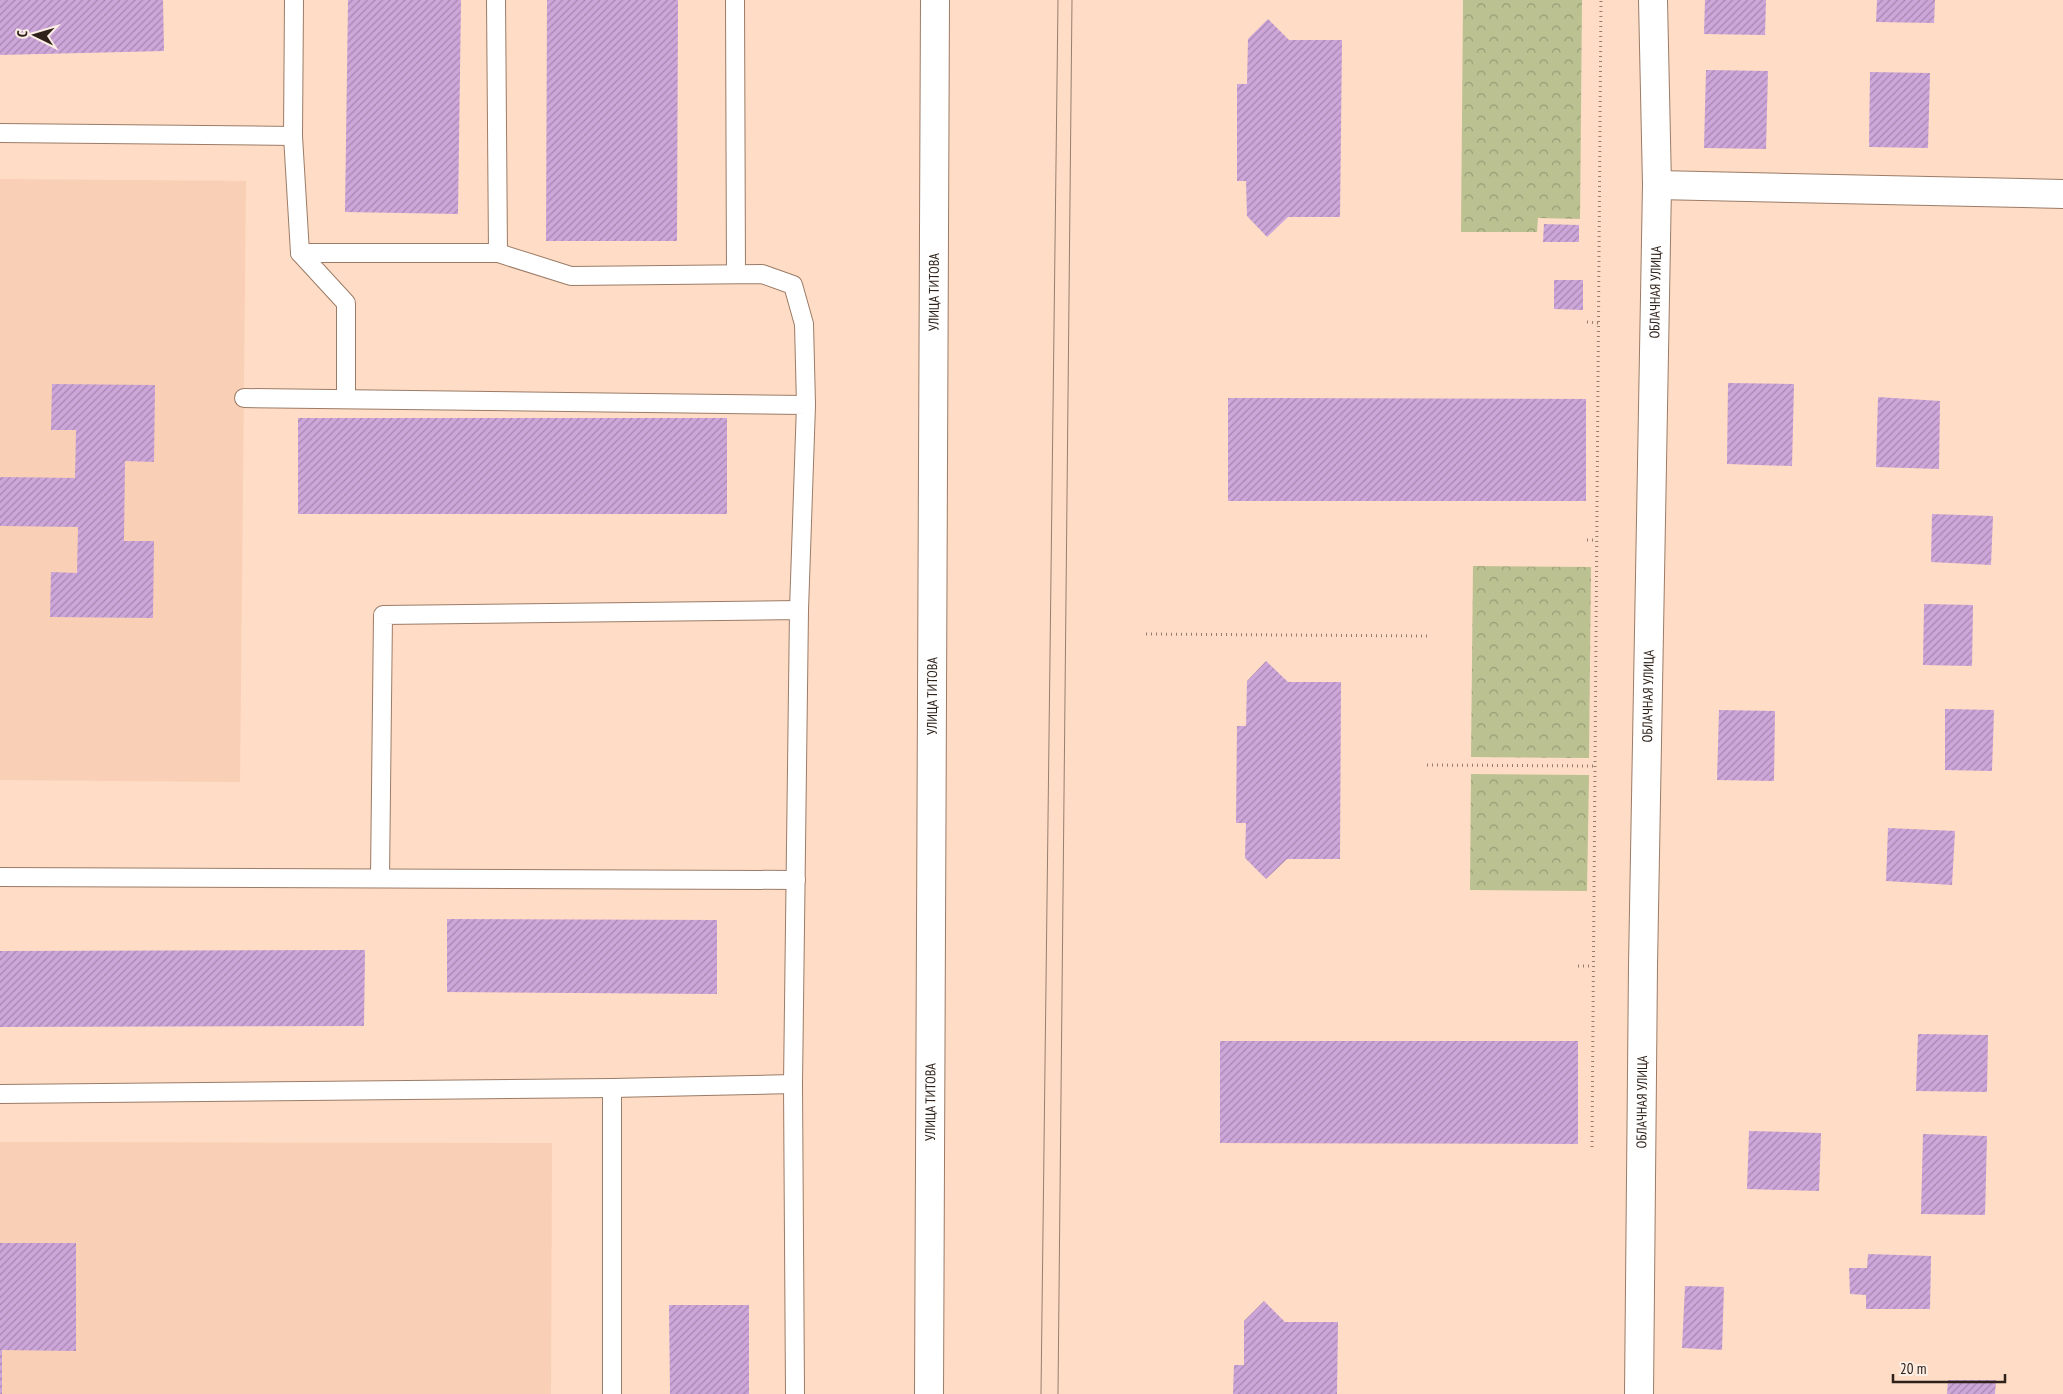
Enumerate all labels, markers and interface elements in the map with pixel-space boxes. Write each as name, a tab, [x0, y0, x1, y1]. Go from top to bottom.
north arrow	[10, 10, 60, 60]
text: С	[13, 29, 31, 38]
street label: ОБЛАЧНАЯ УЛИЦА	[1645, 245, 1665, 339]
street label: УЛИЦА ТИТОВА	[925, 253, 943, 331]
street label: ОБЛАЧНАЯ УЛИЦА	[1638, 649, 1658, 743]
street label: УЛИЦА ТИТОВА	[923, 657, 941, 735]
street label: ОБЛАЧНАЯ УЛИЦА	[1632, 1055, 1651, 1148]
street label: УЛИЦА ТИТОВА	[921, 1063, 939, 1141]
scale bar	[1893, 1352, 2006, 1384]
text: 20 m	[1900, 1359, 1926, 1378]

